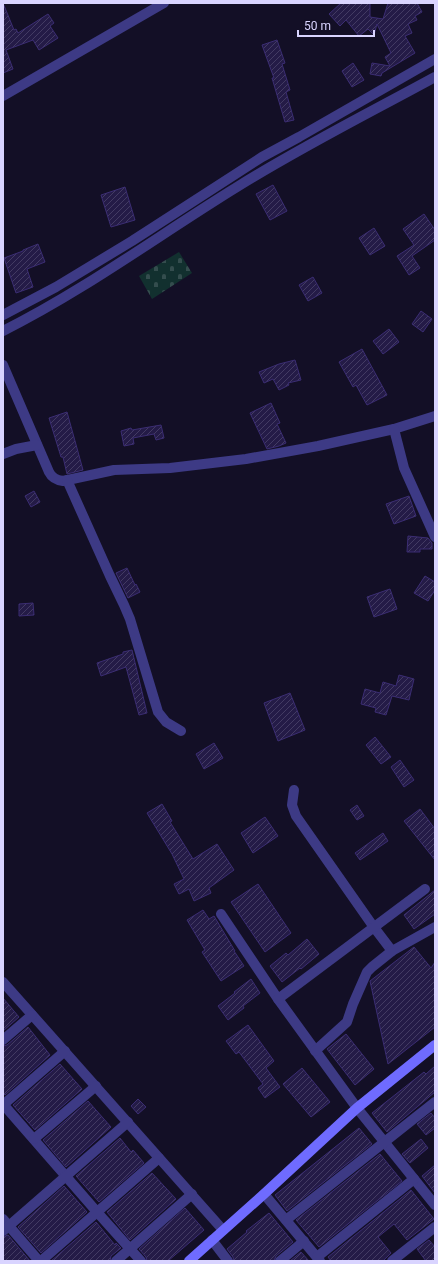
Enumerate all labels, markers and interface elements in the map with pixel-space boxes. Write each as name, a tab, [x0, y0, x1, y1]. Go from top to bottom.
scale bar	[298, 12, 374, 38]
text: 50 m	[304, 19, 331, 33]

